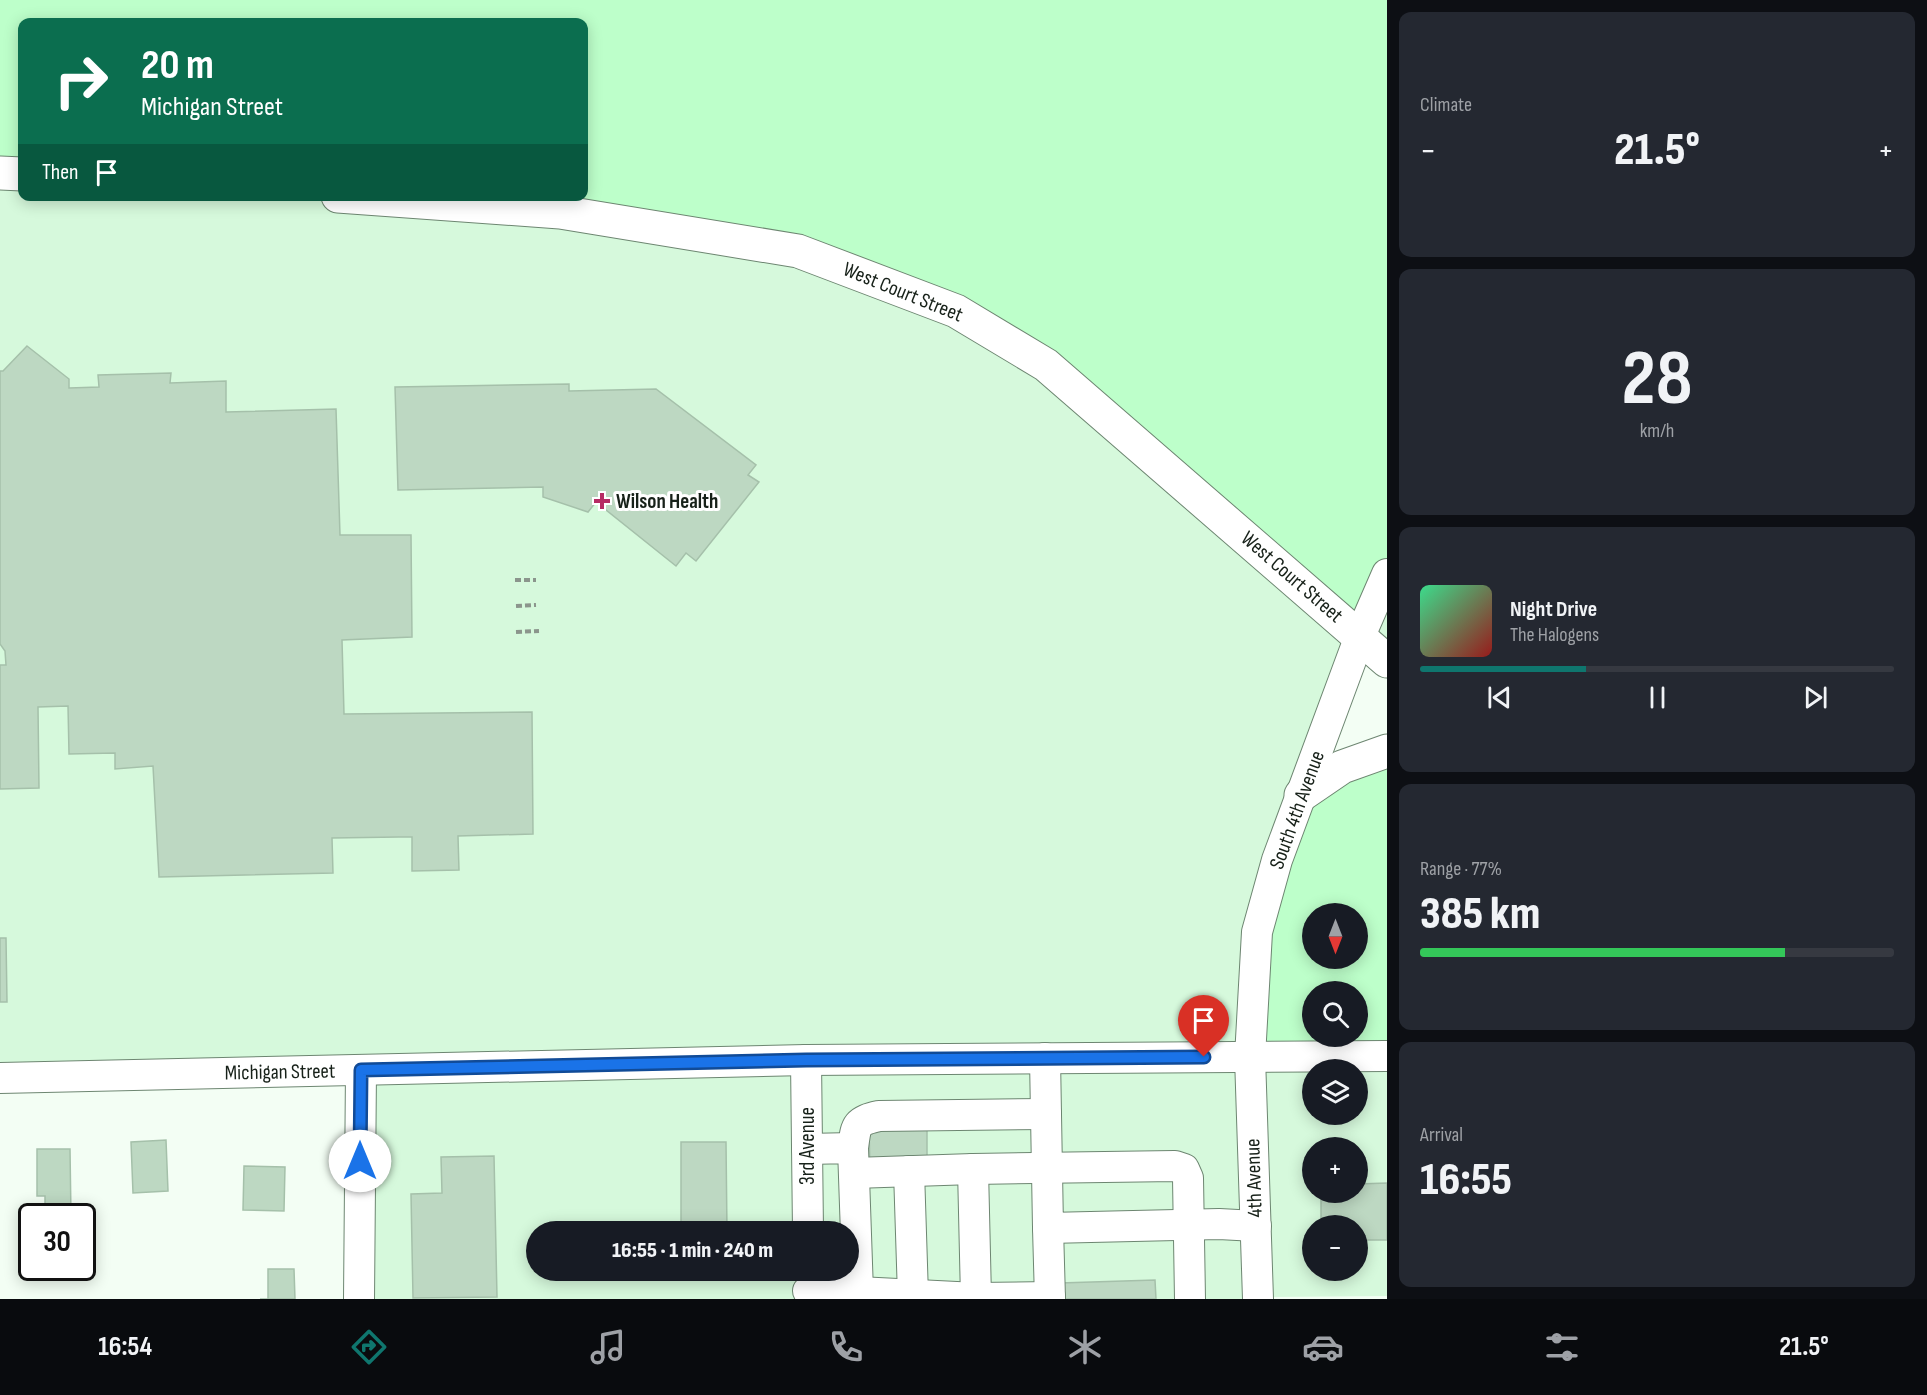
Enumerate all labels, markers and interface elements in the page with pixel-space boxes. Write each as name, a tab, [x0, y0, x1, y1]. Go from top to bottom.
text: 20 m	[141, 40, 214, 91]
icon: right	[42, 42, 120, 120]
text: Michigan Street	[141, 91, 283, 123]
text: Climate	[1420, 93, 1472, 117]
text: 21.5°	[1614, 123, 1700, 178]
text: −	[1420, 131, 1436, 171]
text: +	[1878, 131, 1894, 171]
icon: arrive	[90, 156, 123, 189]
text: Then	[42, 159, 78, 186]
street label: West Court Street	[839, 257, 967, 327]
text: 28	[1622, 333, 1692, 426]
text: km/h	[1640, 419, 1674, 443]
place label: Wilson Health	[616, 489, 718, 514]
marker: Wilson Health	[593, 492, 611, 510]
street label: West Court Street	[1236, 526, 1348, 628]
text: Night Drive	[1510, 596, 1597, 623]
text: The Halogens	[1510, 623, 1599, 647]
icon: previous	[1483, 681, 1516, 714]
icon: pause	[1641, 681, 1674, 714]
icon: next	[1799, 681, 1832, 714]
street label: South 4th Avenue	[1264, 747, 1330, 873]
text: Range · 77%	[1420, 857, 1502, 881]
text: 385 km	[1420, 887, 1540, 942]
north arrow	[1302, 903, 1368, 969]
map controls	[1302, 903, 1368, 1281]
button: search	[1302, 981, 1368, 1047]
pin	[1178, 995, 1229, 1057]
icon: arrive	[1187, 1004, 1220, 1037]
street label: Michigan Street	[225, 1059, 335, 1085]
button: layers	[1302, 1059, 1368, 1125]
street label: 3rd Avenue	[795, 1107, 820, 1185]
text: Arrival	[1420, 1123, 1463, 1147]
position arrow	[328, 1129, 392, 1193]
button: +	[1302, 1137, 1368, 1203]
street label: 4th Avenue	[1240, 1138, 1268, 1218]
text: 16:55	[1420, 1153, 1512, 1208]
speed limit sign: 30	[18, 1203, 96, 1281]
button: −	[1302, 1215, 1368, 1281]
text: 16:55 · 1 min · 240 m	[612, 1237, 773, 1264]
icon: directions	[348, 1326, 390, 1368]
icon: music	[587, 1326, 629, 1368]
icon: phone	[825, 1326, 867, 1368]
icon: climate	[1064, 1326, 1106, 1368]
icon: car	[1302, 1326, 1344, 1368]
icon: filters	[1541, 1326, 1583, 1368]
text: 16:54	[98, 1331, 152, 1363]
text: 21.5°	[1779, 1331, 1829, 1363]

